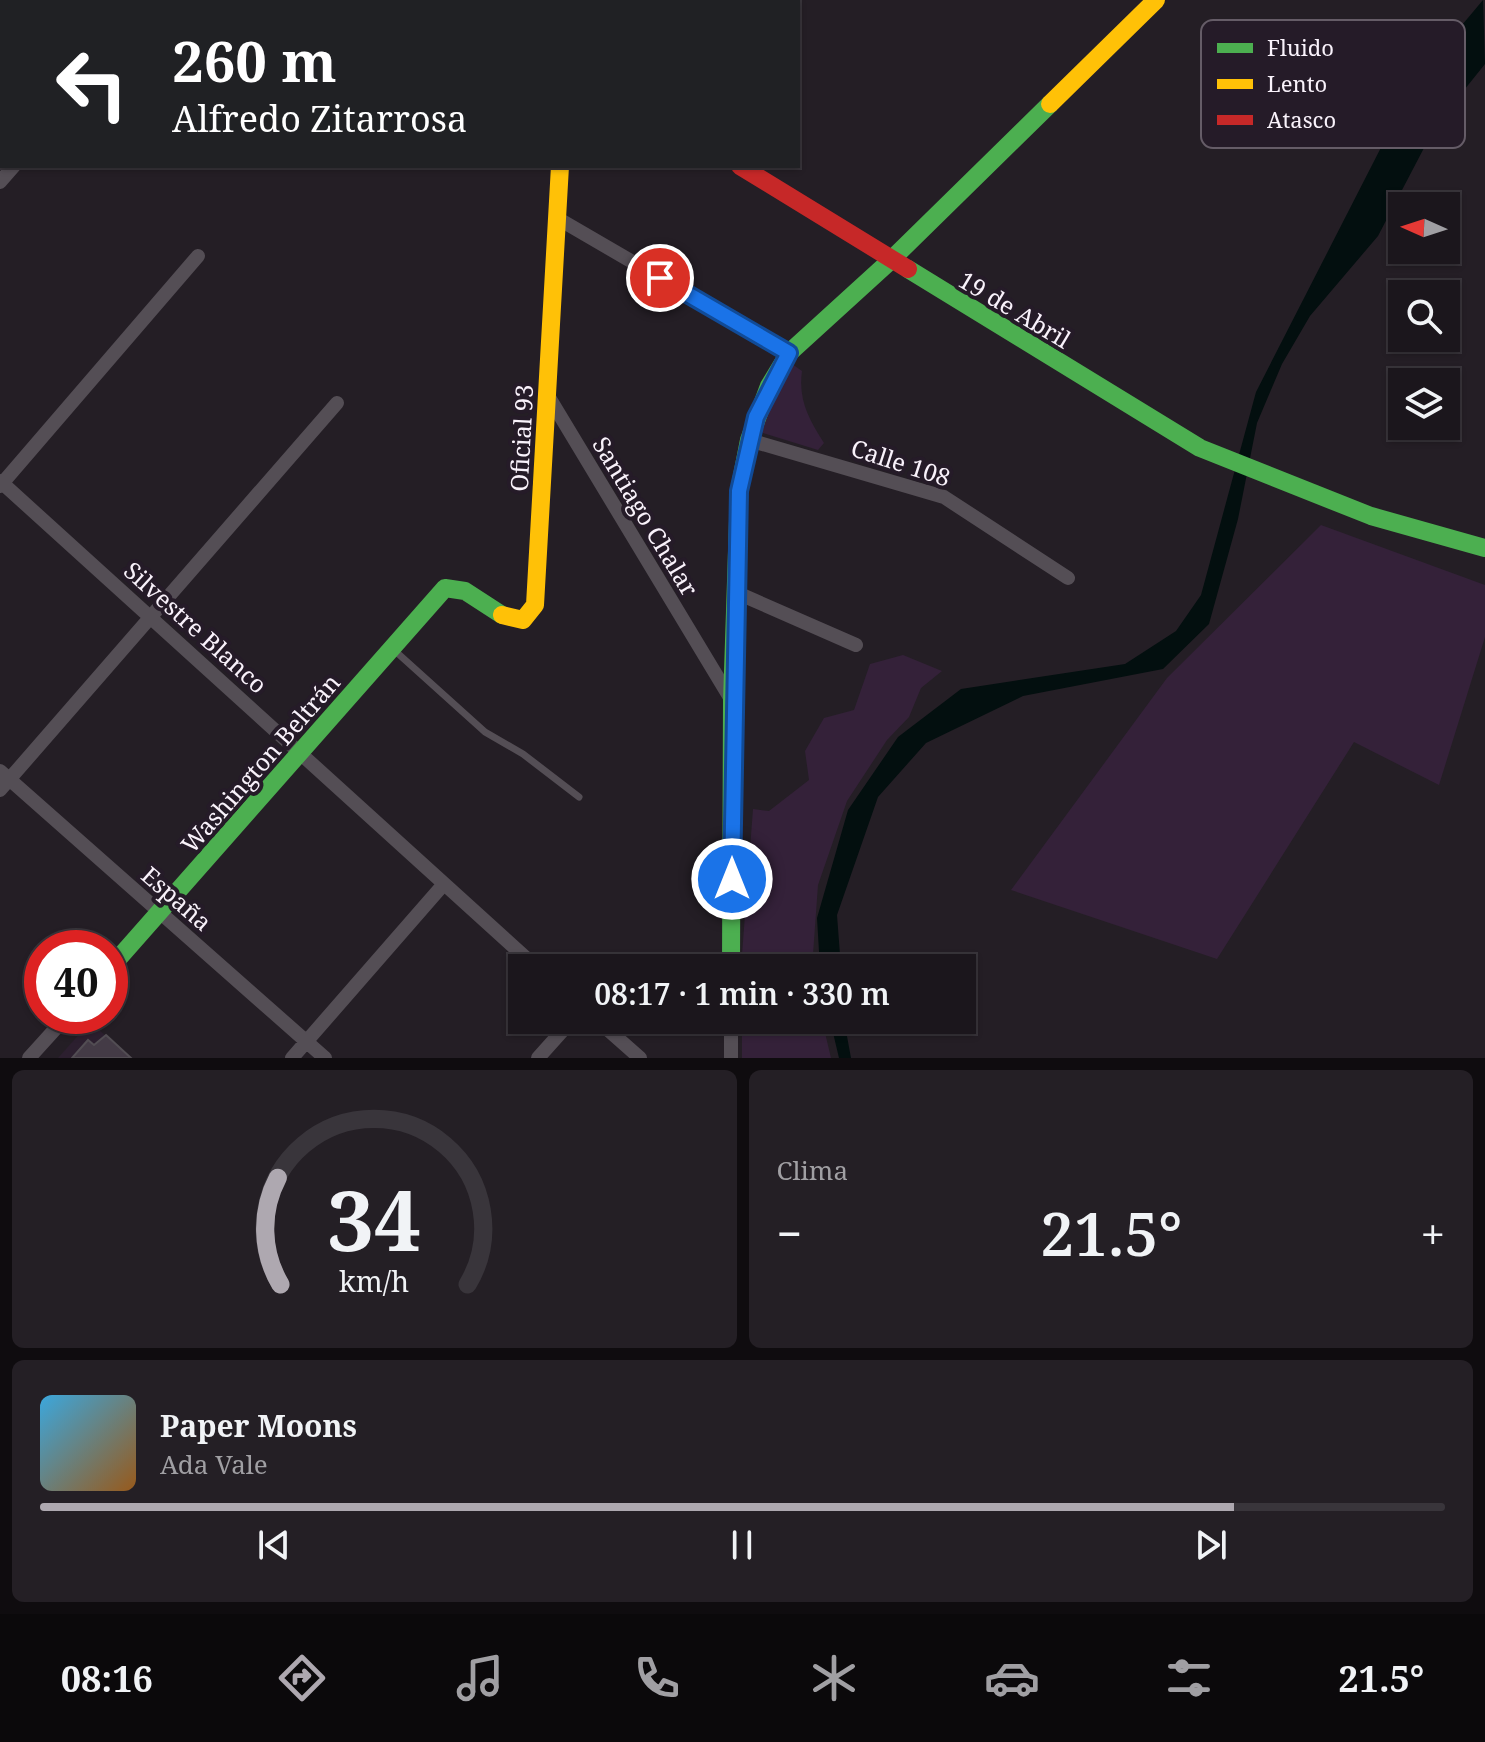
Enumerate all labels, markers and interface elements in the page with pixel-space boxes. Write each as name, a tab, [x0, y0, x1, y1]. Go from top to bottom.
legend	[1201, 20, 1465, 148]
text: 260 m	[172, 22, 337, 98]
icon: left	[40, 32, 144, 136]
text: Fluido	[1267, 32, 1334, 62]
text: Lento	[1267, 68, 1327, 98]
text: Alfredo Zitarrosa	[172, 94, 467, 143]
text: Atasco	[1267, 104, 1336, 134]
north arrow	[1388, 192, 1460, 264]
map controls	[1388, 192, 1460, 440]
pin	[626, 244, 694, 312]
icon: arrive	[638, 256, 682, 300]
street label: 19 de Abril	[953, 263, 1078, 356]
button: search	[1388, 280, 1460, 352]
button: layers	[1388, 368, 1460, 440]
street label: Oficial 93	[502, 384, 540, 492]
street label: Santiago Chalar	[585, 430, 707, 602]
street label: Calle 108	[847, 430, 955, 494]
street label: Silvestre Blanco	[117, 554, 275, 700]
street label: Washington Beltrán	[173, 666, 347, 860]
position arrow	[690, 837, 774, 921]
street label: España	[135, 858, 219, 938]
speed limit sign: 40	[24, 930, 128, 1034]
text: 08:17 · 1 min · 330 m	[594, 973, 890, 1014]
text: Clima	[777, 1152, 848, 1188]
text: 34	[327, 1162, 421, 1275]
text: 21.5°	[1040, 1192, 1182, 1274]
text: −	[777, 1203, 802, 1263]
text: +	[1420, 1203, 1445, 1263]
text: km/h	[339, 1261, 409, 1300]
text: Paper Moons	[160, 1405, 357, 1446]
text: Ada Vale	[160, 1446, 268, 1482]
icon: previous	[252, 1523, 296, 1567]
icon: pause	[720, 1523, 764, 1567]
icon: next	[1189, 1523, 1233, 1567]
icon: directions	[274, 1650, 330, 1706]
icon: music	[452, 1650, 508, 1706]
icon: phone	[629, 1650, 685, 1706]
icon: climate	[806, 1650, 862, 1706]
icon: car	[984, 1650, 1040, 1706]
icon: filters	[1161, 1650, 1217, 1706]
text: 08:16	[61, 1654, 153, 1703]
text: 21.5°	[1338, 1654, 1424, 1703]

